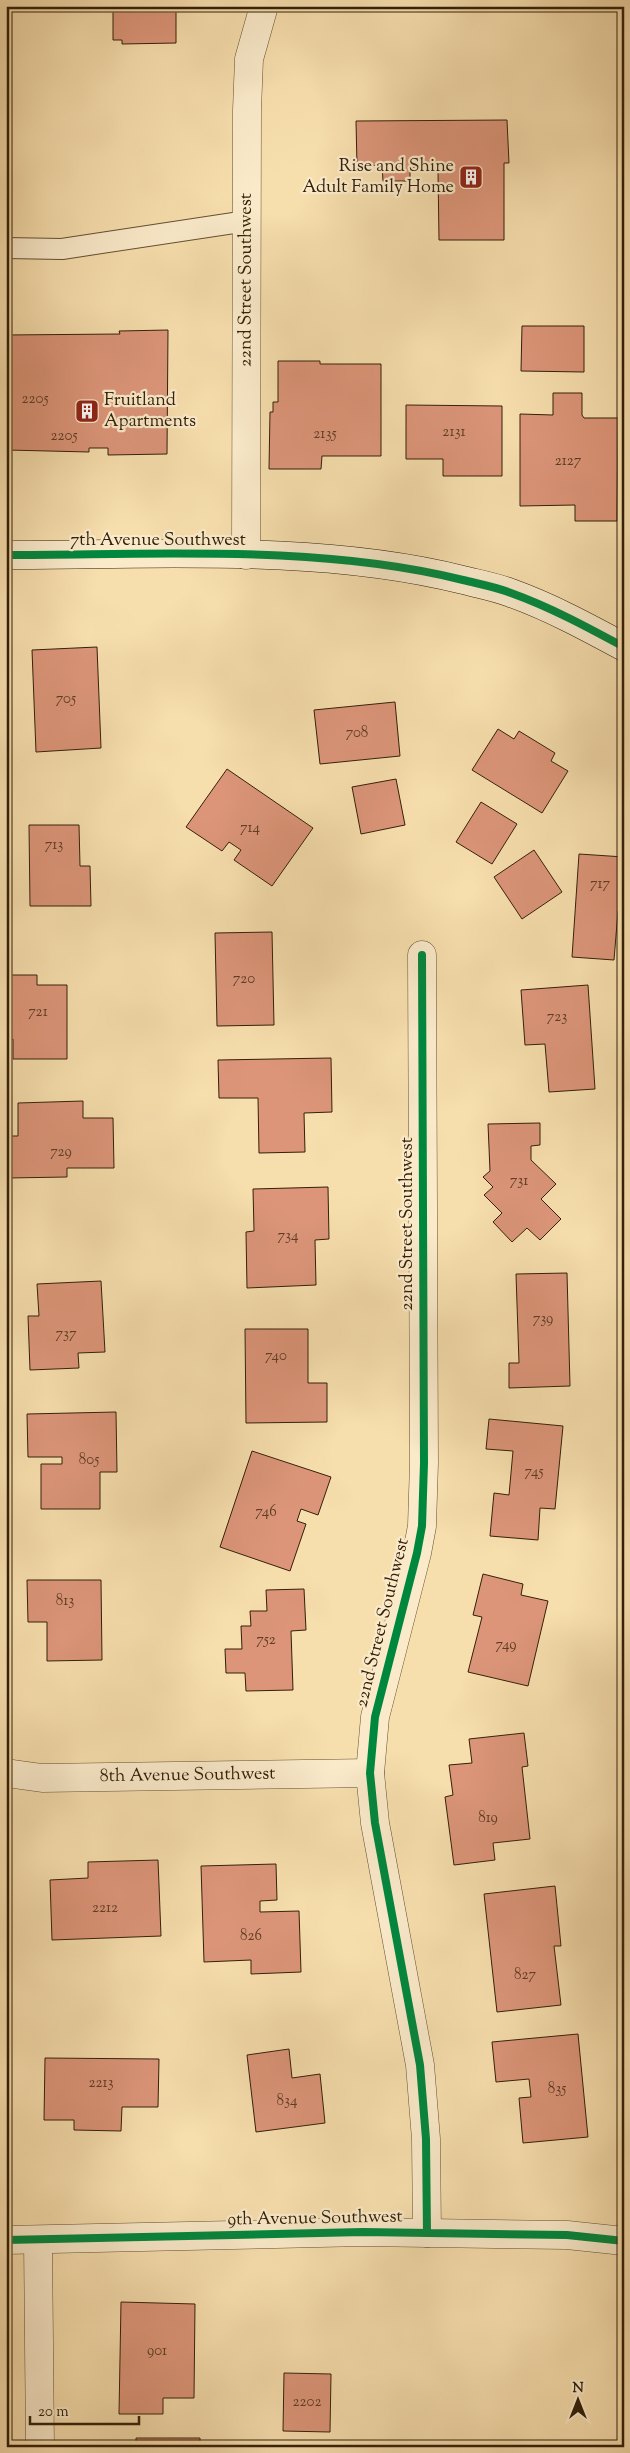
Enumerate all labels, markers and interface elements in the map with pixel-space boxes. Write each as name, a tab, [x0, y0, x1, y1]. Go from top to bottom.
place label: Rise and Shine Adult Family Home	[302, 154, 454, 201]
building icon: Rise and Shine Adult Family Home	[458, 164, 484, 190]
street label: 22nd Street Southwest	[233, 193, 260, 367]
place label: Fruitland Apartments	[104, 388, 196, 435]
house number: 2205	[21, 389, 49, 410]
building icon: Fruitland Apartments	[74, 398, 100, 424]
house number: 2131	[442, 422, 466, 443]
house number: 2135	[313, 424, 337, 445]
house number: 2205	[50, 426, 78, 447]
house number: 2127	[555, 451, 582, 472]
street label: 7th Avenue Southwest	[70, 528, 246, 554]
house number: 705	[56, 689, 76, 710]
house number: 708	[346, 723, 368, 744]
house number: 714	[240, 818, 261, 839]
house number: 713	[45, 835, 63, 856]
house number: 717	[590, 874, 611, 895]
house number: 720	[233, 969, 255, 990]
house number: 721	[28, 1002, 48, 1023]
house number: 723	[547, 1007, 567, 1028]
street label: 22nd Street Southwest	[395, 1137, 421, 1311]
house number: 729	[50, 1142, 72, 1163]
house number: 731	[510, 1171, 528, 1192]
house number: 734	[277, 1226, 299, 1247]
house number: 739	[533, 1309, 553, 1330]
house number: 737	[55, 1324, 77, 1345]
house number: 740	[265, 1346, 287, 1367]
house number: 805	[79, 1450, 99, 1471]
house number: 745	[524, 1462, 544, 1483]
house number: 746	[255, 1502, 277, 1523]
street label: 22nd Street Southwest	[349, 1536, 417, 1710]
house number: 813	[56, 1591, 74, 1612]
house number: 752	[256, 1630, 276, 1651]
house number: 749	[495, 1635, 517, 1656]
street label: 8th Avenue Southwest	[100, 1761, 276, 1790]
house number: 819	[478, 1808, 498, 1829]
house number: 2212	[92, 1898, 118, 1919]
house number: 826	[240, 1926, 262, 1947]
house number: 827	[514, 1965, 536, 1986]
house number: 2213	[88, 2073, 114, 2094]
house number: 835	[548, 2079, 566, 2100]
house number: 834	[276, 2091, 298, 2112]
street label: 9th Avenue Southwest	[227, 2204, 403, 2234]
house number: 901	[147, 2341, 167, 2362]
north arrow	[552, 2376, 602, 2426]
text: N	[572, 2379, 584, 2399]
house number: 2202	[293, 2392, 321, 2413]
scale bar	[30, 2393, 139, 2425]
text: 20 m	[38, 2402, 69, 2423]

